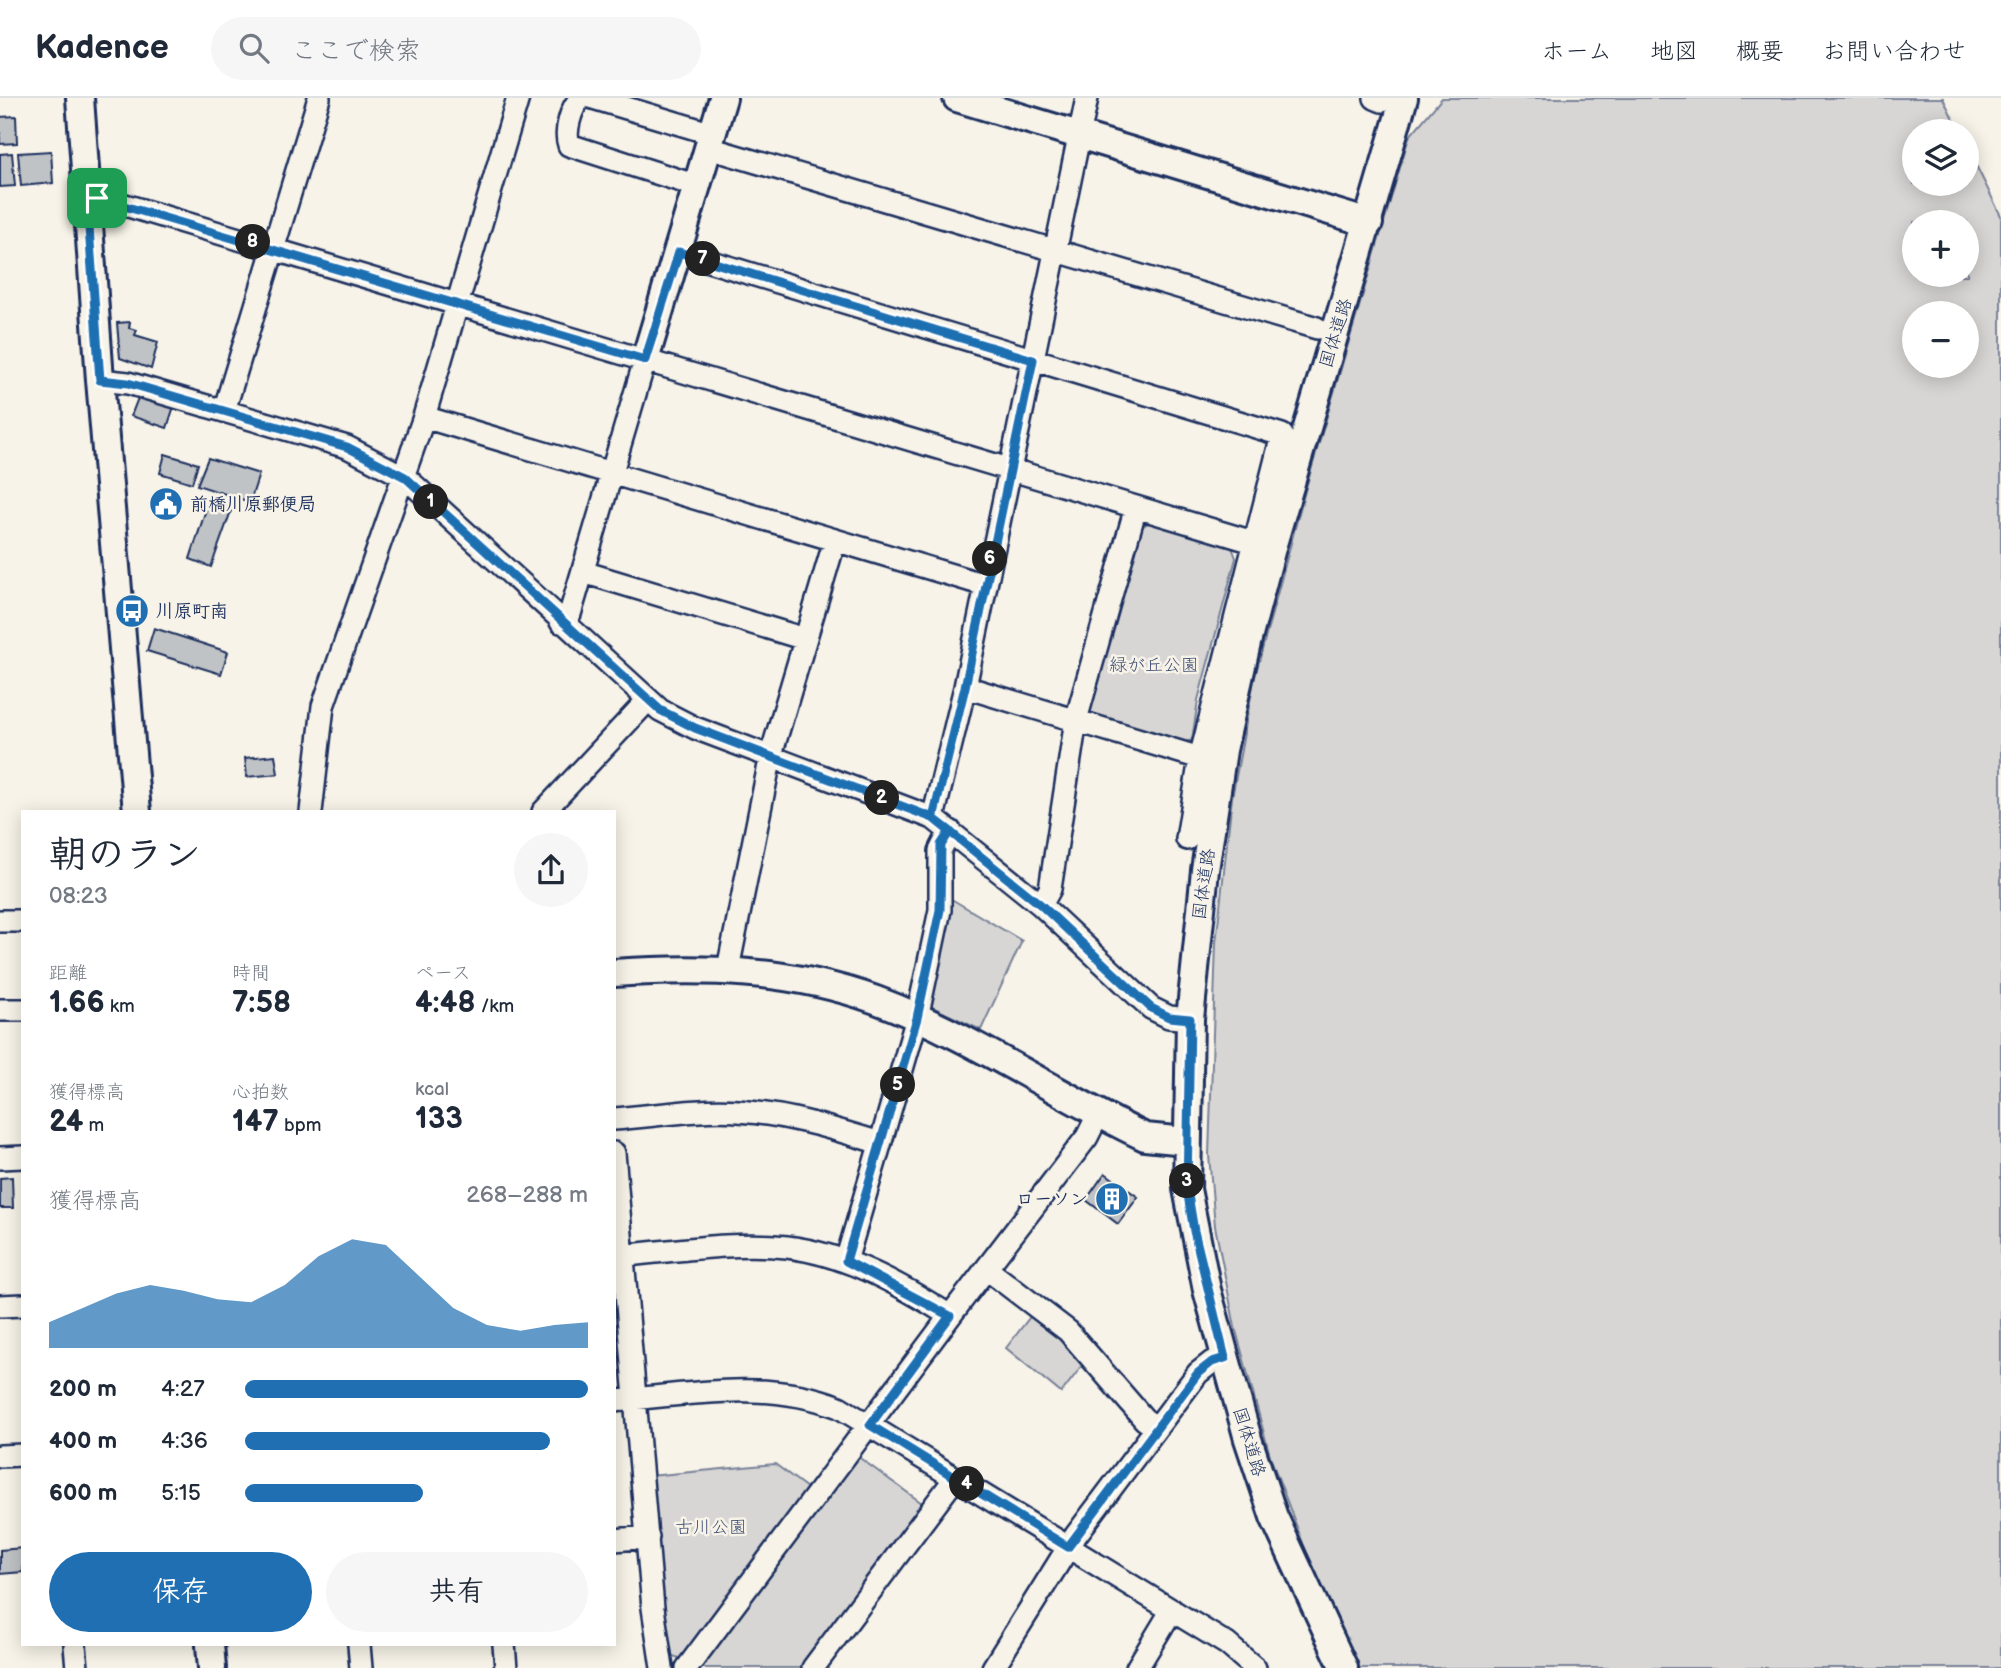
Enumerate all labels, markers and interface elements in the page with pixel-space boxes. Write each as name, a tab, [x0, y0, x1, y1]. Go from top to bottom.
search box	[211, 17, 701, 80]
text: Kadence	[35, 28, 169, 68]
icon: search	[235, 29, 273, 67]
text: ここで検索	[291, 36, 421, 67]
text: ホーム	[1541, 37, 1612, 66]
text: 地図	[1650, 37, 1698, 66]
text: 概要	[1736, 37, 1784, 66]
text: お問い合わせ	[1822, 37, 1966, 66]
map controls	[1902, 119, 1979, 378]
button: layers	[1902, 119, 1979, 196]
pin	[67, 168, 127, 228]
icon: arrive	[78, 179, 116, 217]
button: +	[1902, 210, 1979, 287]
pin: 8	[236, 225, 270, 260]
text: 8	[247, 230, 258, 253]
pin: 7	[686, 242, 720, 276]
text: 7	[697, 247, 708, 270]
street label: 国体道路	[1315, 296, 1357, 370]
button: −	[1902, 301, 1979, 378]
pin: 1	[414, 484, 448, 520]
public building icon: 前橋川原郵便局	[147, 485, 185, 523]
text: 1	[427, 490, 435, 513]
place label: 前橋川原郵便局	[190, 494, 316, 515]
pin: 6	[972, 542, 1007, 576]
text: 6	[984, 547, 995, 570]
bus stop icon: 川原町南	[113, 592, 151, 630]
place label: 川原町南	[156, 601, 228, 622]
park label: 緑が丘公園	[1109, 655, 1199, 676]
pin: 2	[864, 780, 900, 816]
text: 2	[876, 786, 887, 809]
text: 朝のラン	[49, 833, 201, 878]
button: share	[514, 833, 588, 907]
street label: 国体道路	[1189, 847, 1219, 921]
text: 08:23	[49, 882, 108, 910]
text: 距離	[49, 962, 87, 985]
text: 時間	[232, 962, 270, 985]
text: ペース	[415, 962, 471, 985]
text: 1.66	[49, 985, 105, 1021]
text: 7:58	[232, 985, 291, 1021]
text: 4:48	[415, 985, 476, 1021]
text: km	[105, 995, 135, 1018]
text: /km	[476, 995, 514, 1018]
pin: 5	[880, 1068, 916, 1102]
text: 5	[892, 1073, 903, 1096]
text: kcal	[415, 1078, 449, 1101]
text: 獲得標高	[49, 1081, 125, 1104]
text: 心拍数	[232, 1081, 289, 1104]
text: 133	[415, 1101, 463, 1137]
text: 24	[49, 1104, 83, 1140]
text: 147	[232, 1104, 279, 1140]
text: m	[83, 1114, 104, 1137]
text: bpm	[279, 1114, 321, 1137]
pin: 3	[1170, 1164, 1204, 1198]
text: 3	[1181, 1169, 1192, 1192]
building icon: ローソン	[1093, 1180, 1131, 1218]
text: 268–288 m	[466, 1181, 588, 1209]
text: 獲得標高	[49, 1187, 141, 1215]
place label: ローソン	[1016, 1189, 1088, 1210]
text: 200 m	[49, 1375, 117, 1403]
text: 4:27	[161, 1375, 205, 1403]
street label: 国体道路	[1228, 1405, 1270, 1479]
text: 400 m	[49, 1427, 117, 1455]
text: 4:36	[161, 1427, 208, 1455]
pin: 4	[950, 1466, 984, 1502]
text: 4	[961, 1472, 972, 1495]
text: 600 m	[49, 1479, 117, 1507]
text: 5:15	[161, 1479, 201, 1507]
park label: 古川公園	[675, 1517, 747, 1538]
button: 保存	[49, 1552, 312, 1632]
button: 共有	[326, 1552, 588, 1632]

